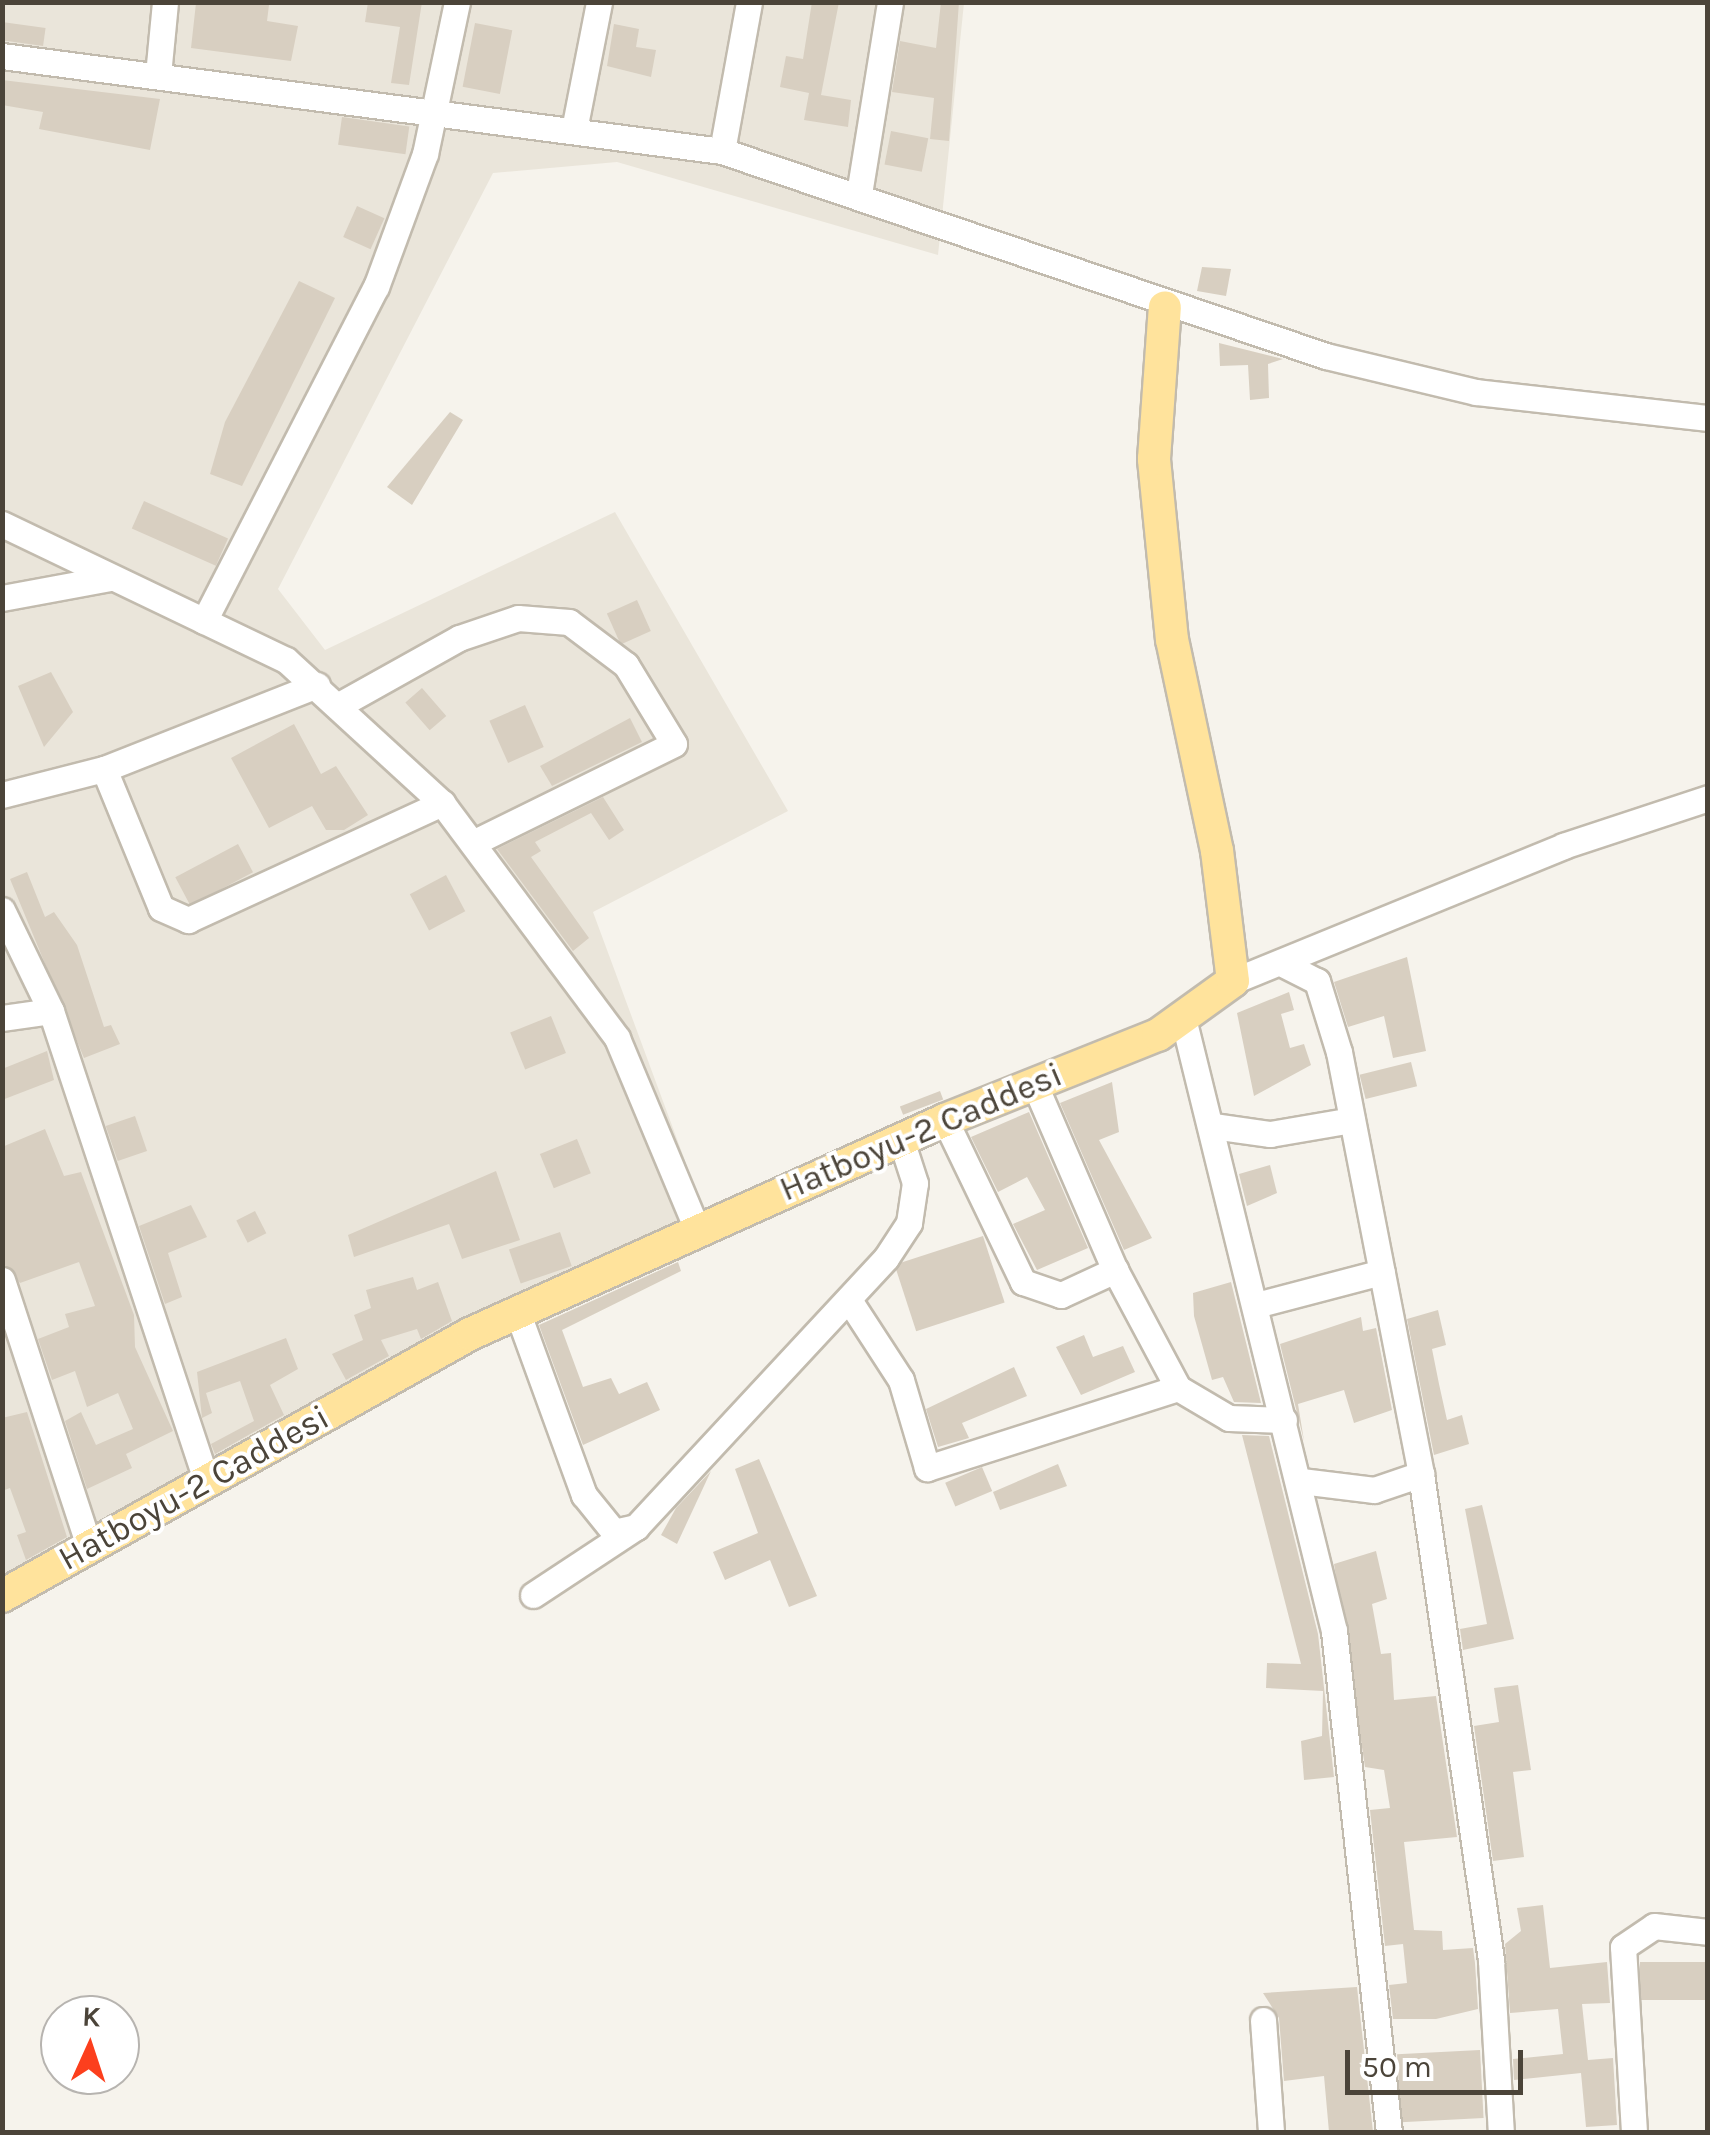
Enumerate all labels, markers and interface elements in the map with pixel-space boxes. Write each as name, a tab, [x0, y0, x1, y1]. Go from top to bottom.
street label: Hatboyu-2 Caddesi	[773, 1053, 1069, 1211]
street label: Hatboyu-2 Caddesi	[51, 1396, 337, 1580]
north arrow	[40, 1995, 140, 2095]
text: K	[81, 2000, 101, 2033]
scale bar	[1350, 2030, 1528, 2092]
text: 50 m	[1362, 2049, 1432, 2085]

